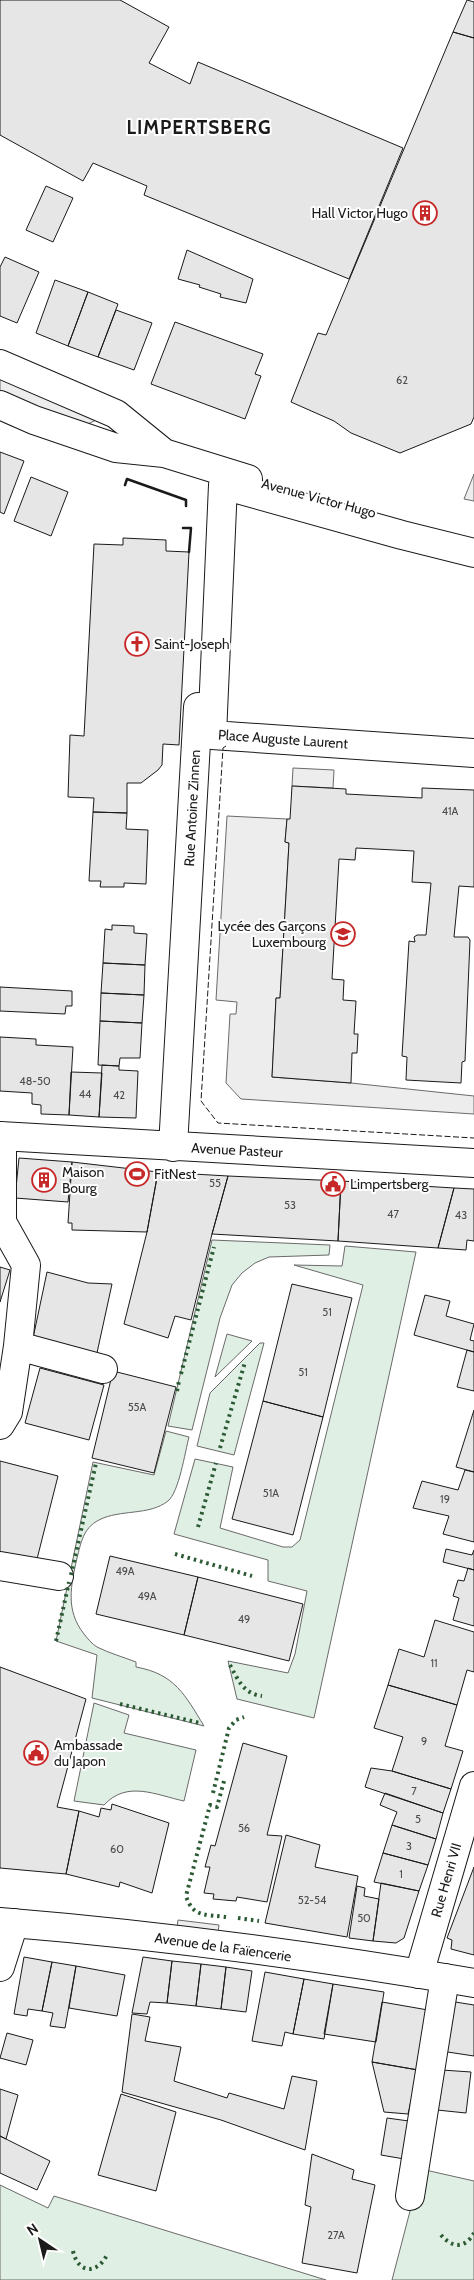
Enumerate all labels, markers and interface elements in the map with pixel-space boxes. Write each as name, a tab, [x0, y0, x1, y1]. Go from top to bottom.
district label: LIMPERTSBERG	[126, 116, 272, 139]
building icon: Hall Victor Hugo	[412, 200, 438, 226]
place label: Hall Victor Hugo	[312, 204, 408, 222]
house number: 62	[396, 373, 408, 387]
street label: Avenue Victor Hugo	[260, 474, 378, 522]
church icon: Saint-Joseph	[124, 631, 150, 657]
place label: Saint-Joseph	[154, 635, 230, 653]
street label: Place Auguste Laurent	[217, 725, 349, 753]
street label: Rue Antoine Zinnen	[180, 749, 204, 867]
house number: 41A	[442, 804, 459, 818]
place label: Lycée des Garçons Luxembourg	[218, 917, 327, 951]
school or university icon: Lycée des Garçons Luxembourg	[330, 921, 356, 947]
house number: 48-50	[19, 1074, 51, 1088]
house number: 44	[79, 1087, 92, 1101]
house number: 42	[113, 1088, 125, 1102]
street label: Avenue Pasteur	[191, 1139, 284, 1161]
sports icon: FitNest	[124, 1161, 150, 1187]
place label: Maison Bourg	[62, 1163, 104, 1197]
place label: FitNest	[154, 1165, 196, 1183]
building icon: Maison Bourg	[31, 1167, 57, 1193]
public building icon: Limpertsberg	[320, 1171, 346, 1197]
place label: Limpertsberg	[350, 1175, 429, 1193]
house number: 55	[209, 1176, 221, 1190]
house number: 53	[284, 1198, 296, 1212]
house number: 47	[387, 1207, 399, 1221]
house number: 43	[455, 1208, 467, 1222]
house number: 51	[322, 1305, 332, 1319]
house number: 51	[298, 1365, 308, 1379]
house number: 55A	[128, 1400, 147, 1414]
house number: 51A	[263, 1486, 279, 1500]
house number: 19	[440, 1492, 450, 1506]
house number: 49A	[115, 1564, 135, 1578]
house number: 49A	[137, 1589, 157, 1603]
house number: 49	[238, 1612, 250, 1626]
house number: 11	[430, 1656, 438, 1670]
house number: 9	[421, 1734, 427, 1748]
place label: Ambassade du Japon	[54, 1736, 123, 1770]
public building icon: Ambassade du Japon	[23, 1740, 49, 1766]
house number: 7	[411, 1784, 417, 1798]
house number: 5	[415, 1812, 421, 1826]
house number: 56	[238, 1821, 250, 1835]
house number: 3	[406, 1839, 412, 1853]
street label: Rue Henri VII	[427, 1841, 465, 1919]
house number: 60	[110, 1842, 124, 1856]
house number: 1	[399, 1867, 403, 1881]
house number: 52-54	[298, 1893, 327, 1907]
house number: 50	[357, 1911, 371, 1925]
street label: Avenue de la Faïencerie	[153, 1928, 293, 1966]
north arrow	[15, 2215, 65, 2265]
text: N	[23, 2219, 42, 2240]
house number: 27A	[327, 2228, 345, 2242]

